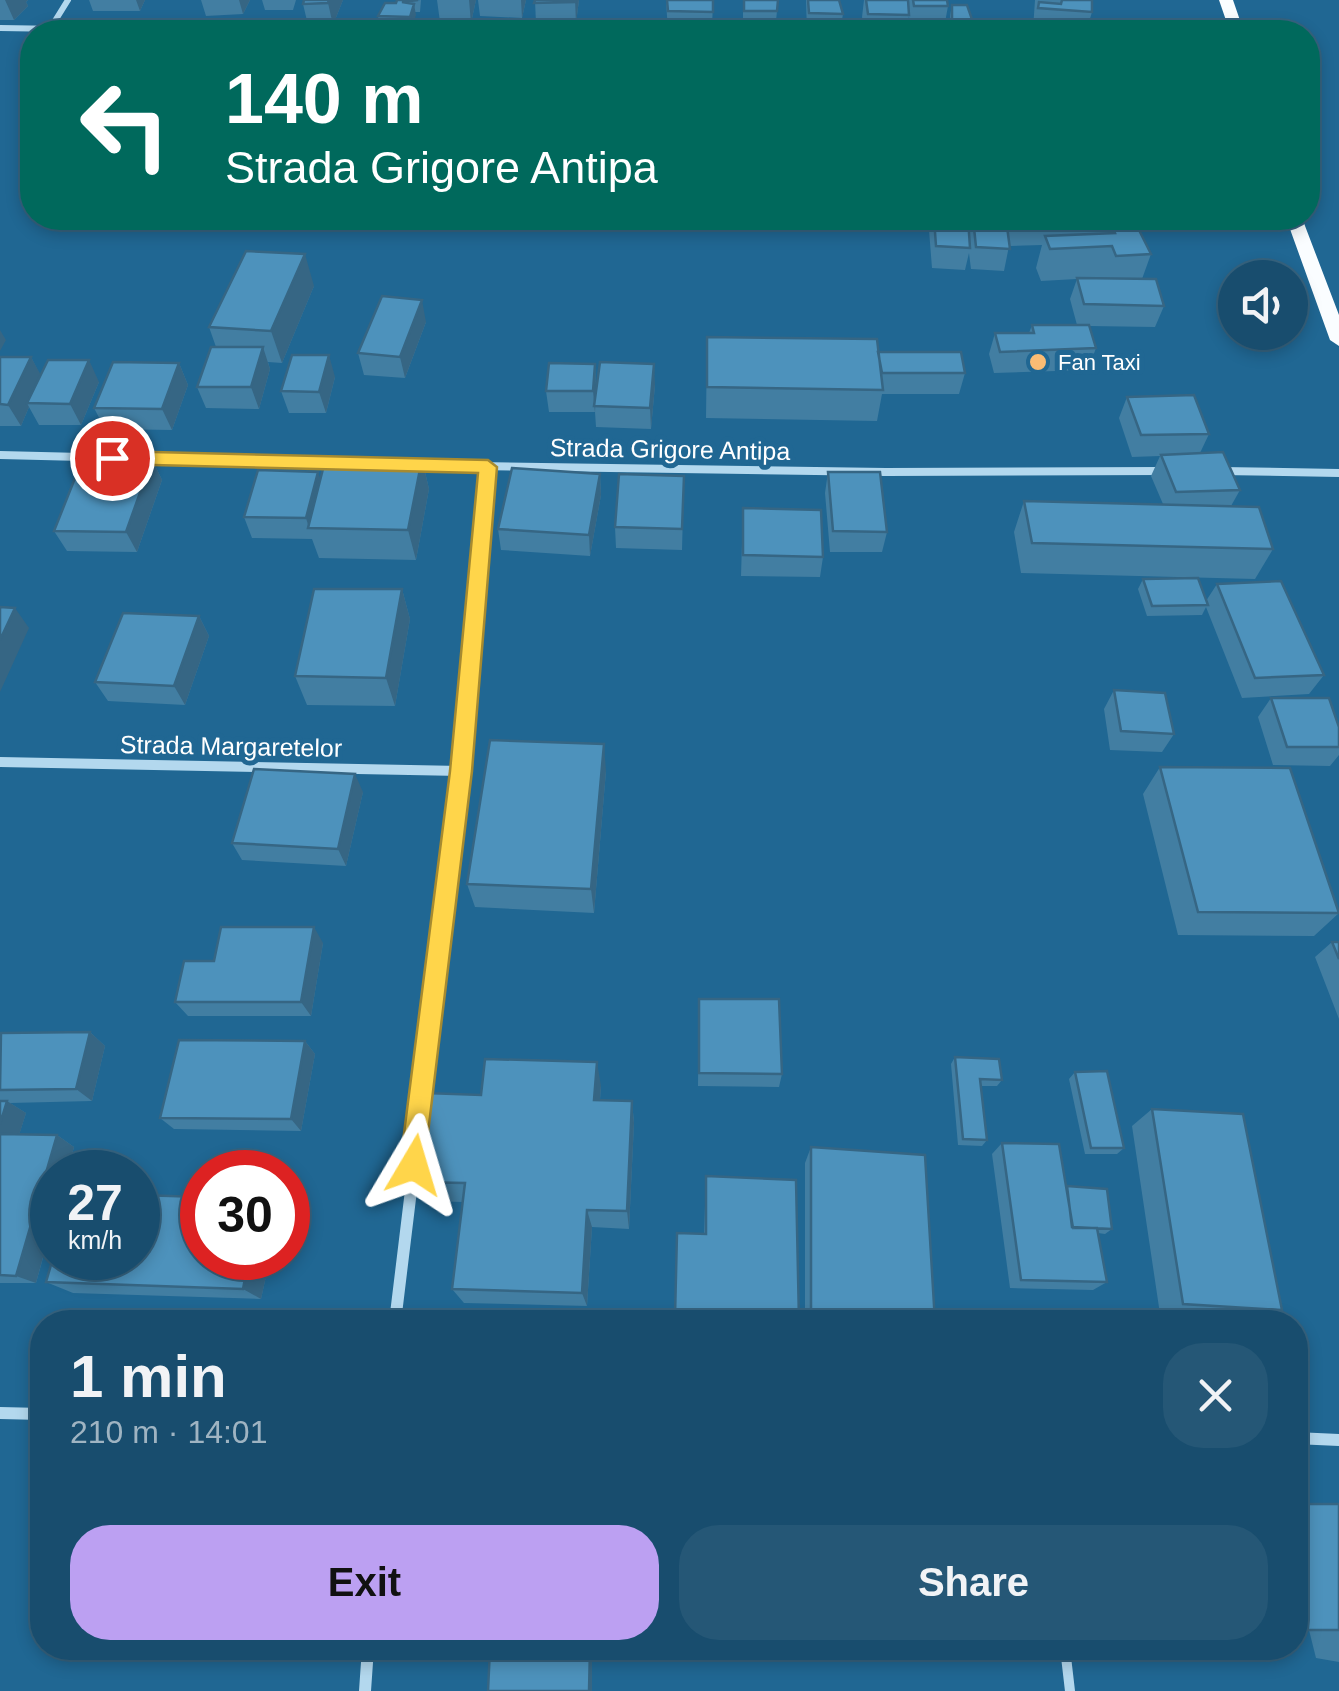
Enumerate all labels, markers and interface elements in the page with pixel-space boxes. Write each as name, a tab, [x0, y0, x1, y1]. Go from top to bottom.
icon: left	[60, 60, 190, 190]
text: 140 m	[225, 60, 423, 138]
text: Strada Grigore Antipa	[225, 142, 658, 193]
map controls	[1218, 260, 1308, 350]
button: sound	[1218, 260, 1308, 350]
place label: Fan Taxi	[1058, 350, 1141, 375]
marker: Fan Taxi	[1027, 351, 1049, 373]
pin	[70, 416, 155, 501]
icon: arrive	[85, 431, 140, 486]
street label: Strada Grigore Antipa	[550, 433, 791, 465]
street label: Strada Margaretelor	[120, 730, 342, 762]
position arrow	[362, 1113, 466, 1217]
speed limit sign: 30	[180, 1150, 310, 1280]
text: 27	[67, 1175, 123, 1231]
text: km/h	[68, 1226, 122, 1254]
text: 1 min	[70, 1343, 227, 1410]
button: close	[1163, 1343, 1268, 1448]
text: 210 m · 14:01	[70, 1414, 267, 1450]
button: Exit	[70, 1525, 659, 1640]
button: Share	[679, 1525, 1268, 1640]

